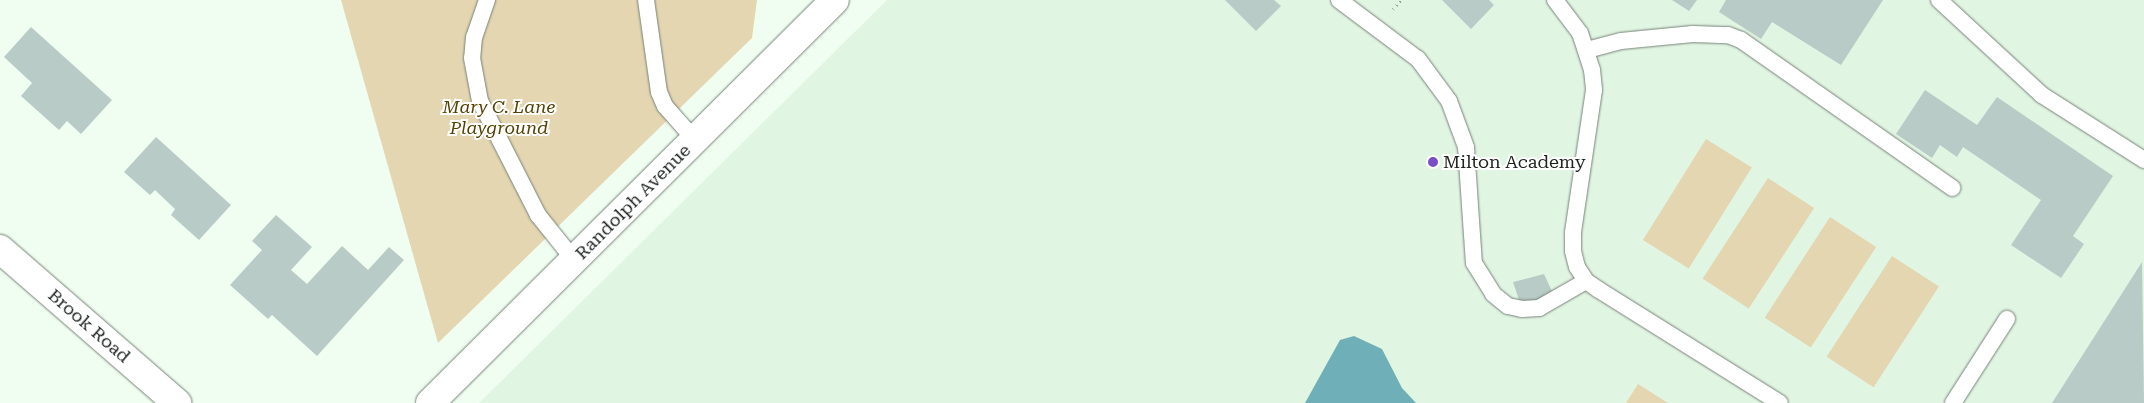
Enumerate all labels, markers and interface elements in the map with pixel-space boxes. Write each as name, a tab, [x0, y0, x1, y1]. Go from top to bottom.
park label: Mary C. Lane Playground	[443, 97, 555, 140]
street label: Randolph Avenue	[571, 140, 695, 264]
place label: Milton Academy	[1443, 151, 1586, 173]
marker: Milton Academy	[1427, 156, 1439, 168]
street label: Brook Road	[44, 285, 134, 367]

